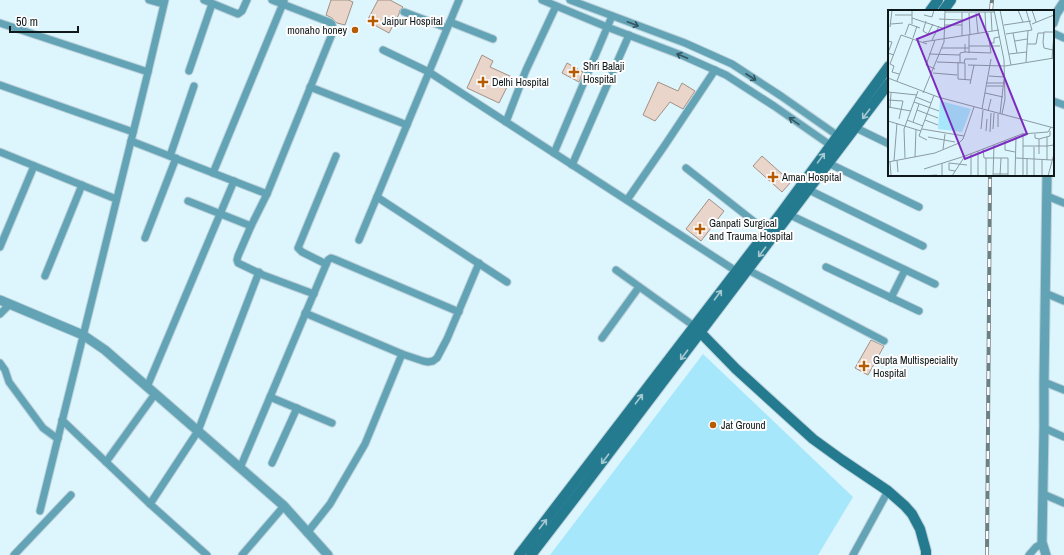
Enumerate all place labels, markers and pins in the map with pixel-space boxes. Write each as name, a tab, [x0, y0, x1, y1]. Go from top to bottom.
place label: Jaipur Hospital	[382, 14, 443, 28]
marker: Jaipur Hospital	[367, 15, 379, 27]
place label: monaho honey	[287, 23, 347, 37]
marker: monaho honey	[350, 25, 360, 35]
place label: Shri Balaji Hospital	[583, 59, 625, 86]
marker: Shri Balaji Hospital	[568, 66, 580, 78]
place label: Delhi Hospital	[492, 75, 549, 89]
marker: Delhi Hospital	[477, 76, 489, 88]
place label: Aman Hospital	[781, 170, 841, 184]
marker: Aman Hospital	[767, 171, 779, 183]
place label: Ganpati Surgical and Trauma Hospital	[709, 216, 793, 243]
marker: Ganpati Surgical and Trauma Hospital	[694, 223, 706, 235]
place label: Gupta Multispeciality Hospital	[873, 353, 958, 380]
marker: Gupta Multispeciality Hospital	[858, 360, 870, 372]
place label: Jat Ground	[721, 418, 766, 432]
marker: Jat Ground	[708, 420, 718, 430]

